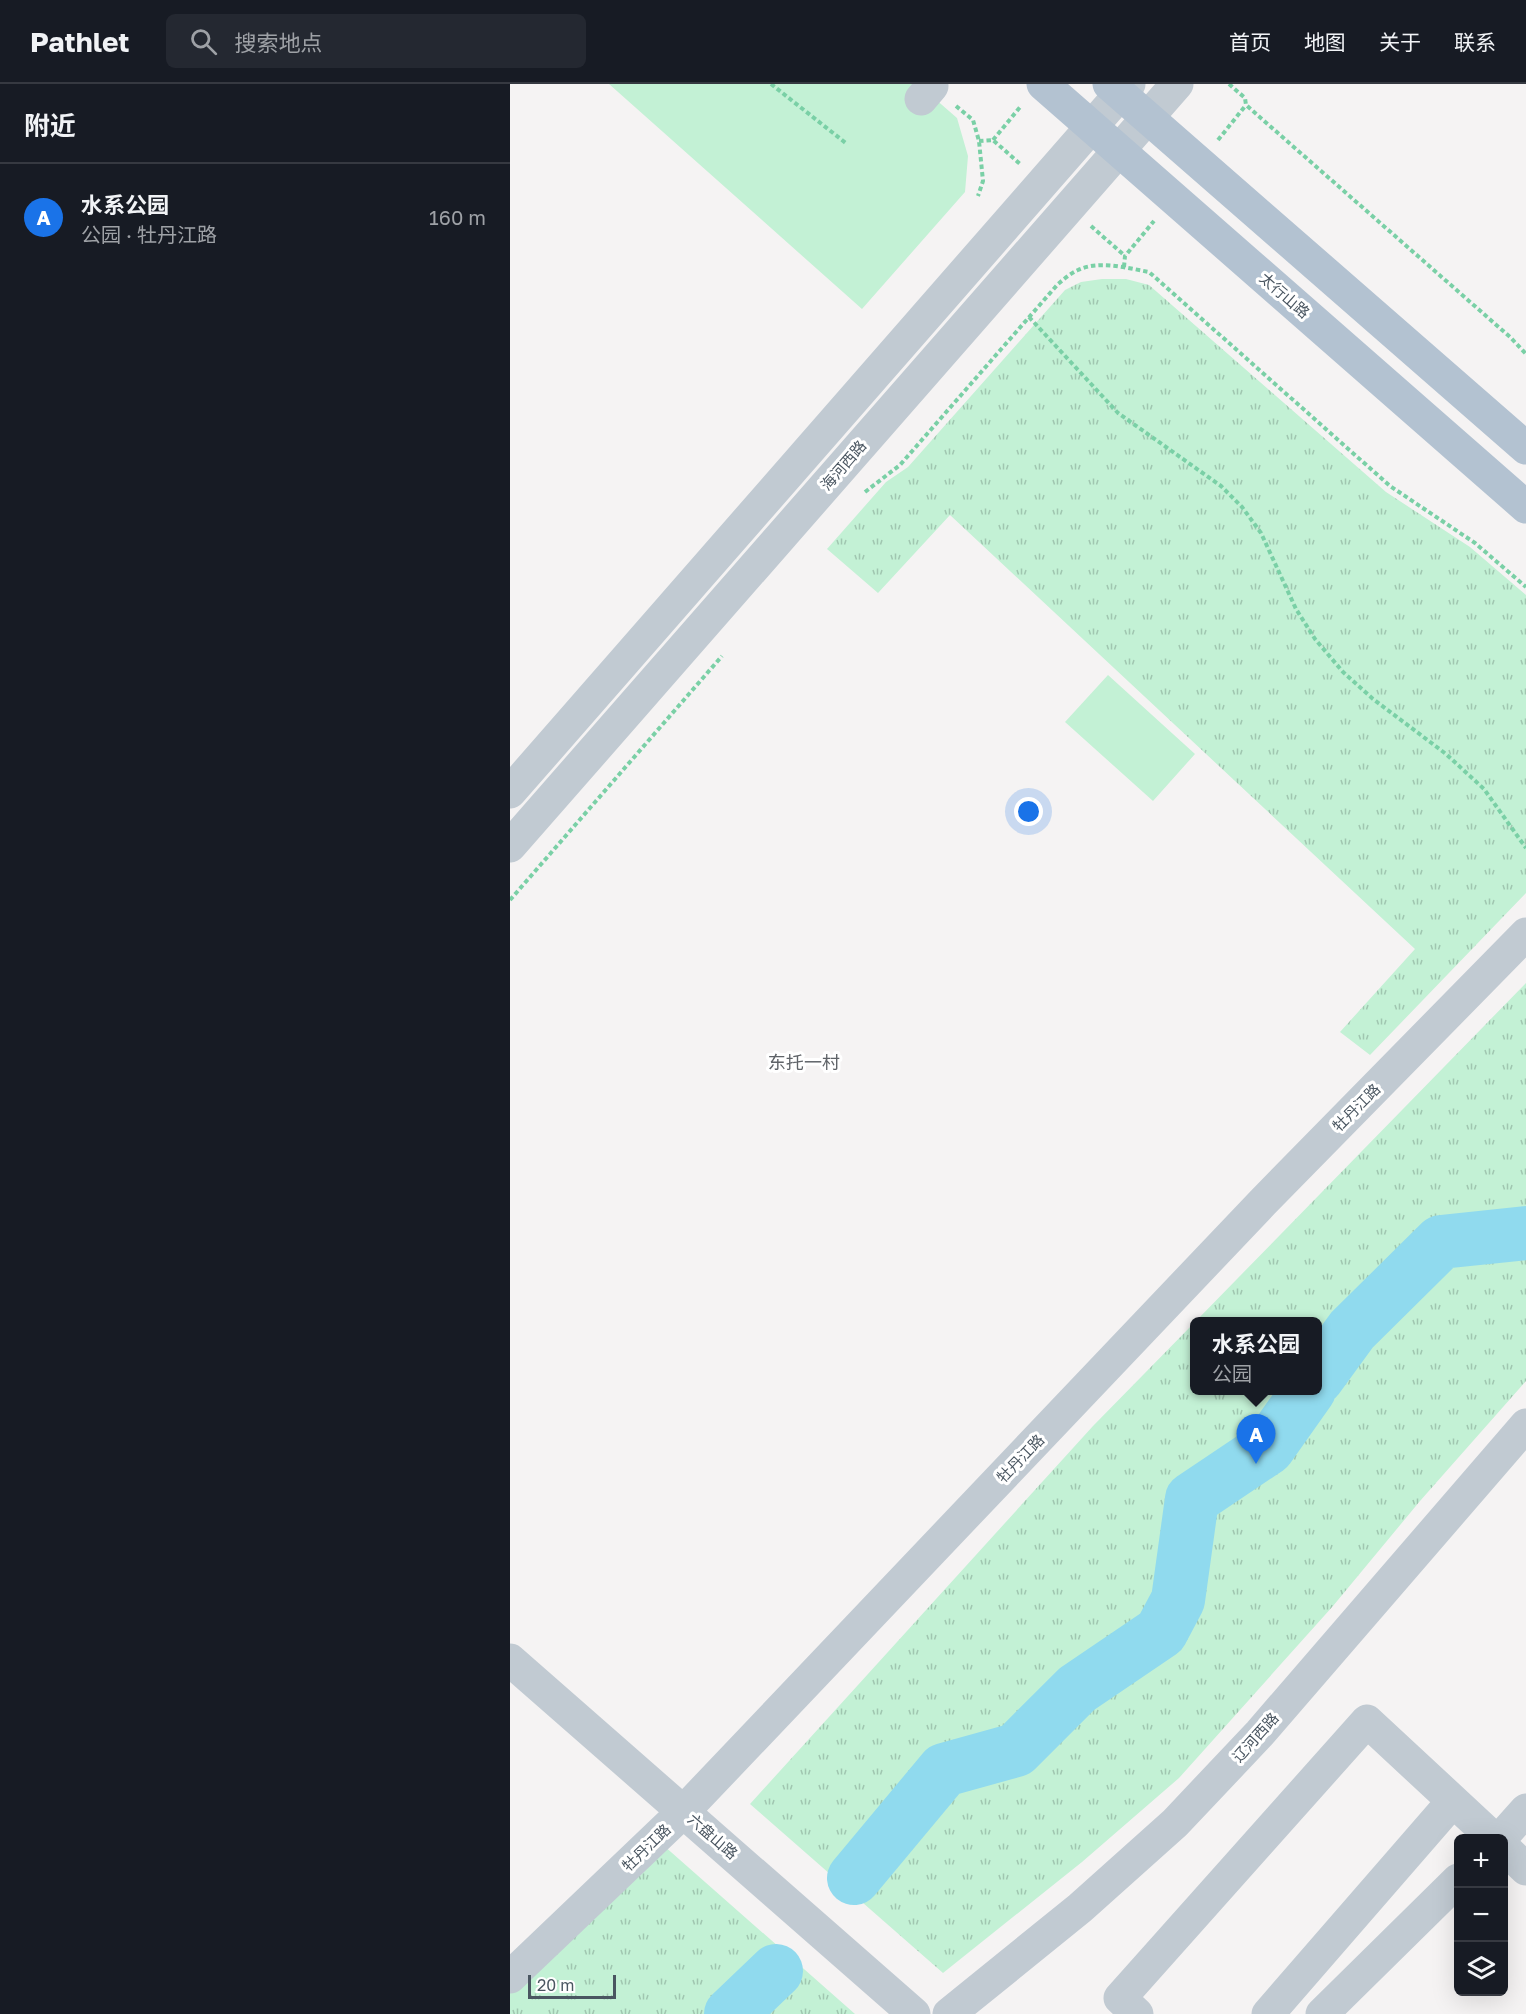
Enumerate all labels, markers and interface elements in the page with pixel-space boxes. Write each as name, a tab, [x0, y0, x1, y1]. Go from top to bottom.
search box	[166, 14, 586, 68]
text: Pathlet	[30, 25, 130, 58]
icon: search	[187, 25, 220, 58]
text: 搜索地点	[235, 29, 323, 56]
text: 首页	[1229, 29, 1271, 55]
text: 地图	[1304, 29, 1346, 55]
text: 关于	[1379, 29, 1421, 55]
text: 联系	[1454, 29, 1496, 55]
text: 附近	[24, 110, 76, 141]
text: 水系公园	[81, 191, 169, 218]
text: A	[36, 205, 51, 229]
text: 160 m	[429, 205, 486, 229]
text: 公园 · 牡丹江路	[81, 222, 217, 246]
street label: 太行山路	[1256, 269, 1314, 321]
street label: 海河西路	[817, 436, 869, 494]
your location	[1014, 797, 1043, 826]
district label: 东托一村	[768, 1051, 840, 1073]
street label: 牡丹江路	[1328, 1079, 1384, 1135]
popup	[1190, 1317, 1322, 1395]
text: 水系公园	[1212, 1330, 1300, 1357]
text: 公园	[1212, 1361, 1252, 1385]
pin: A	[1236, 1414, 1276, 1464]
street label: 牡丹江路	[993, 1430, 1047, 1486]
street label: 辽河西路	[1228, 1709, 1282, 1765]
street label: 六盘山路	[684, 1810, 742, 1862]
street label: 牡丹江路	[618, 1820, 674, 1874]
map controls	[1454, 1834, 1508, 1996]
button: +	[1454, 1834, 1508, 1888]
button: −	[1454, 1888, 1508, 1942]
button: layers	[1454, 1942, 1508, 1996]
scale bar	[528, 1972, 616, 2000]
text: 20 m	[537, 1975, 574, 1995]

